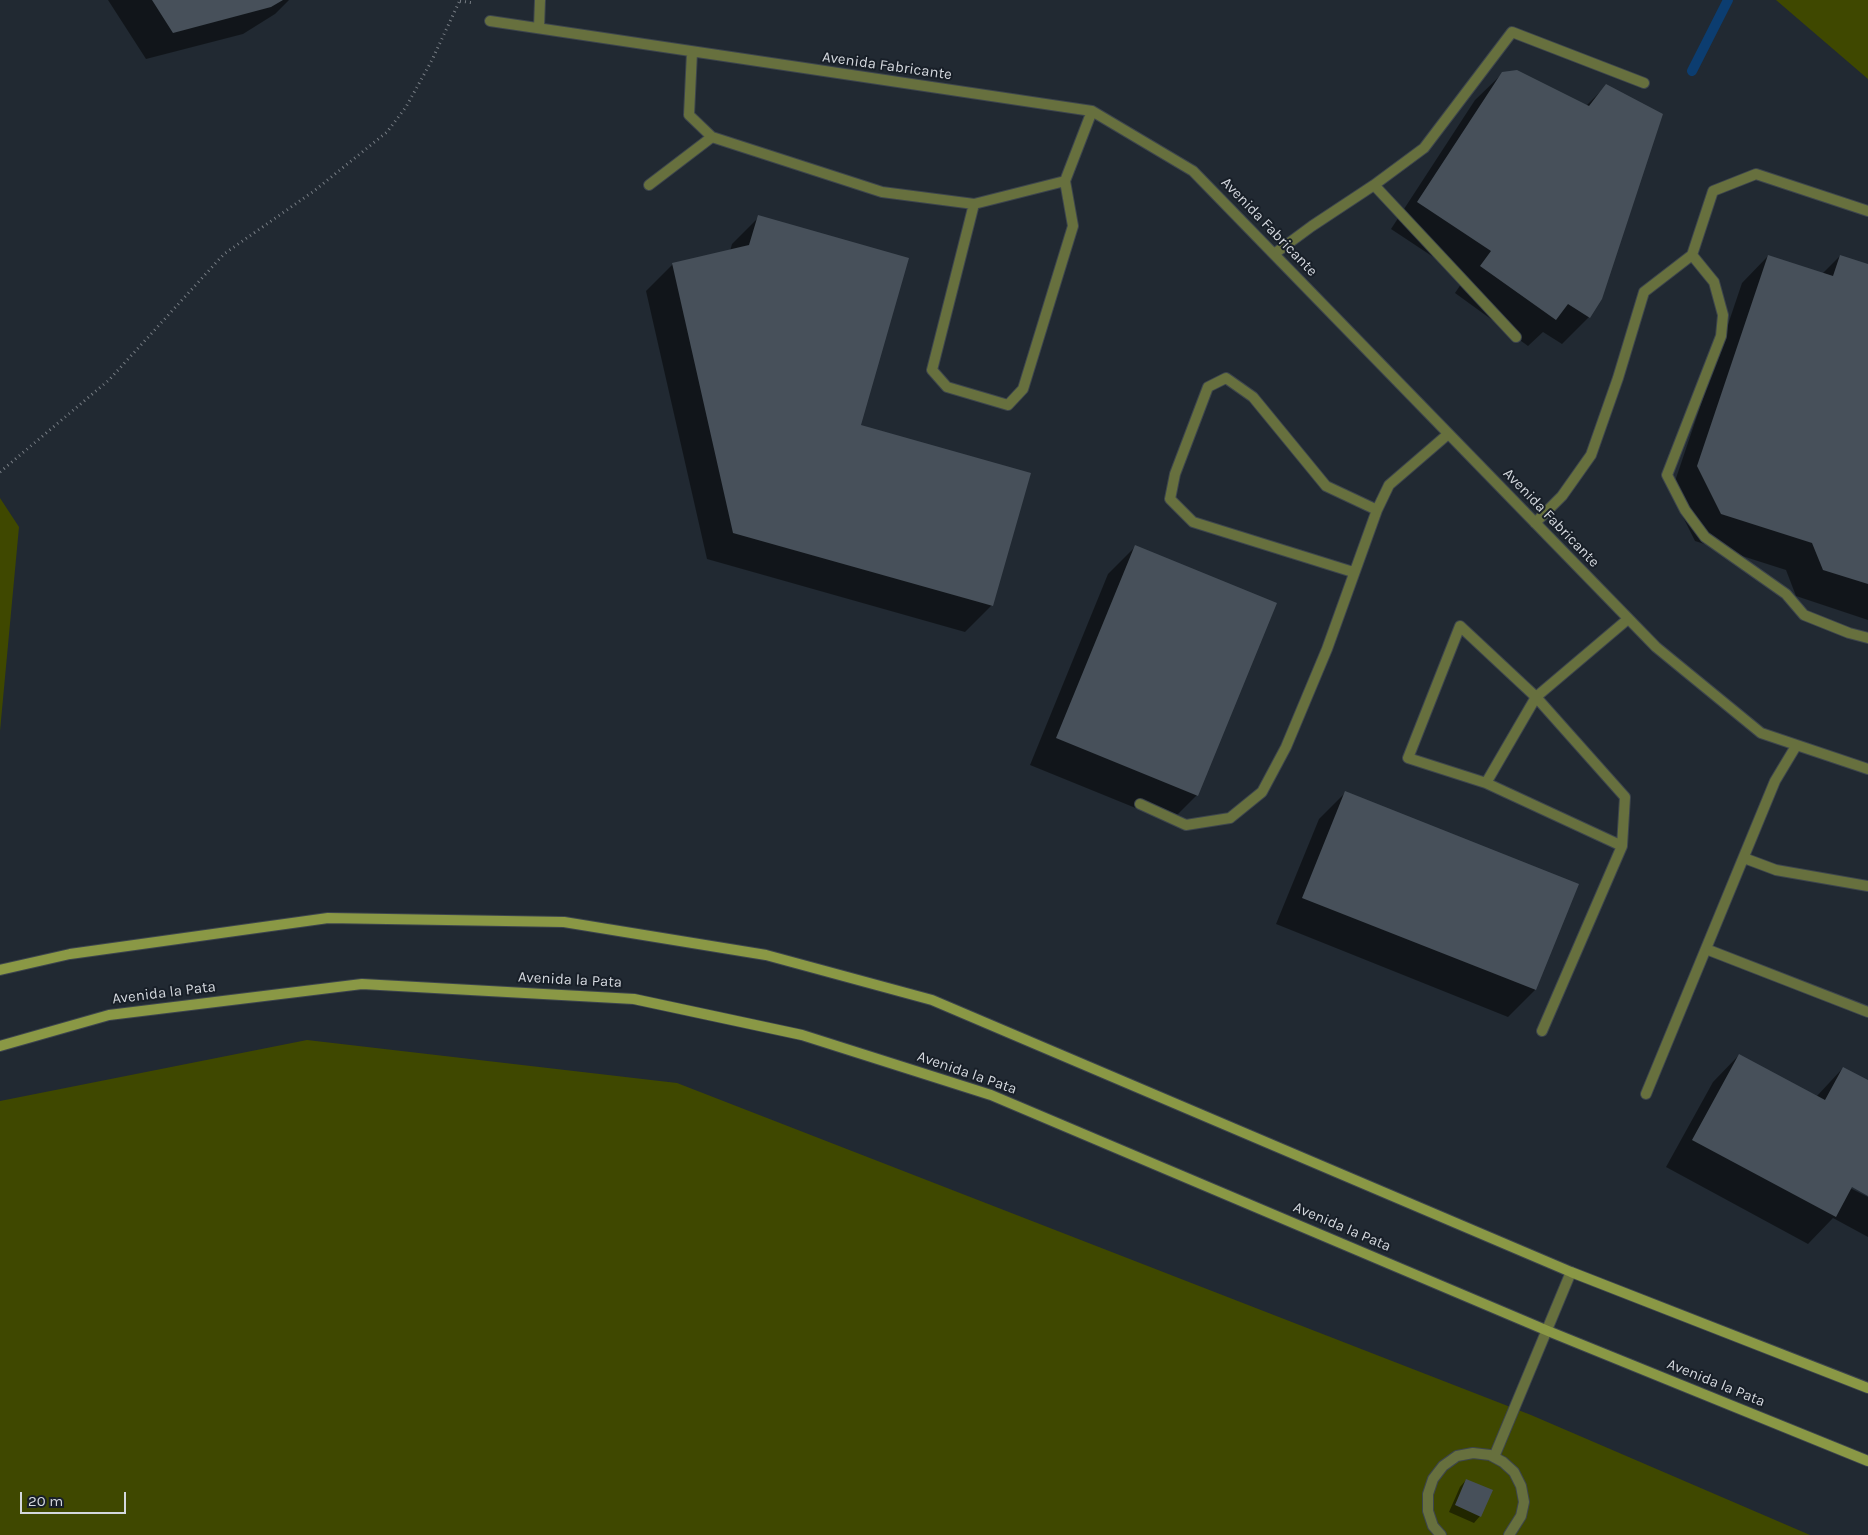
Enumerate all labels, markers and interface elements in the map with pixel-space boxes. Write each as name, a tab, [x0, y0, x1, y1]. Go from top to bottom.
street label: Avenida Fabricante	[821, 48, 953, 84]
street label: Avenida Fabricante	[1217, 174, 1321, 280]
street label: Avenida Fabricante	[1499, 465, 1603, 571]
street label: Avenida la Pata	[517, 968, 623, 992]
street label: Avenida la Pata	[111, 978, 217, 1008]
street label: Avenida la Pata	[915, 1048, 1019, 1098]
street label: Avenida la Pata	[1291, 1198, 1393, 1256]
street label: Avenida la Pata	[1664, 1355, 1768, 1411]
scale bar	[22, 1482, 129, 1514]
text: 20 m	[28, 1492, 63, 1510]

